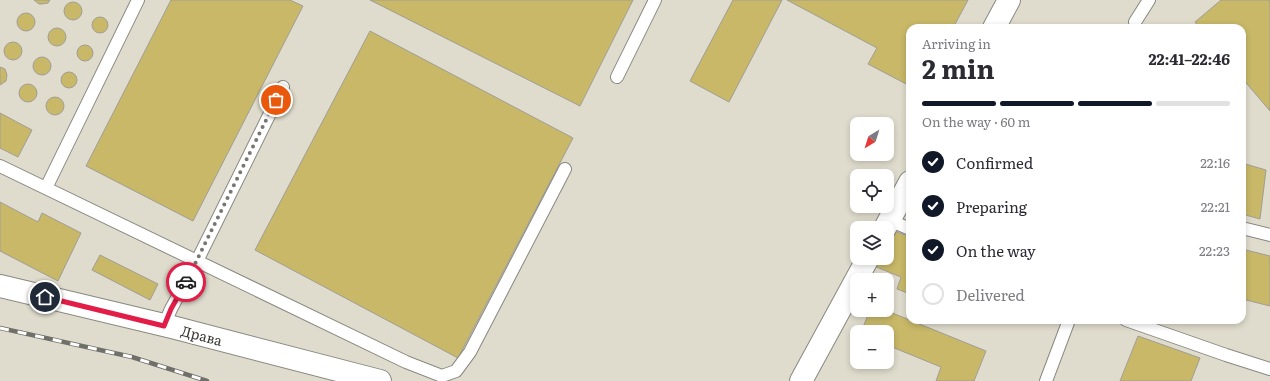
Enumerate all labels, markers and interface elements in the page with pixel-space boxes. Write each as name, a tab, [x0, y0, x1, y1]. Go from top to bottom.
text: Arriving in	[922, 34, 991, 53]
text: 22:41–22:46	[1148, 47, 1230, 70]
text: 2 min	[922, 48, 995, 87]
pin	[259, 83, 293, 117]
icon: bag	[265, 89, 287, 111]
text: On the way · 60 m	[922, 112, 1030, 131]
north arrow	[850, 117, 894, 161]
map controls	[850, 117, 894, 369]
icon: check	[922, 151, 944, 173]
text: Confirmed	[956, 151, 1033, 174]
text: 22:16	[1200, 153, 1230, 172]
button: locate	[850, 169, 894, 213]
icon: check	[922, 195, 944, 217]
text: Preparing	[956, 195, 1027, 218]
text: 22:21	[1201, 197, 1230, 216]
button: layers	[850, 221, 894, 265]
icon: check	[922, 239, 944, 261]
text: On the way	[956, 239, 1036, 262]
text: 22:23	[1199, 241, 1230, 260]
courier	[166, 262, 206, 302]
icon: car	[175, 271, 197, 293]
button: +	[850, 273, 894, 317]
pin	[28, 280, 62, 314]
text: Delivered	[956, 283, 1025, 306]
icon: home	[34, 286, 56, 308]
street label: Драва	[179, 320, 225, 350]
button: −	[850, 325, 894, 369]

